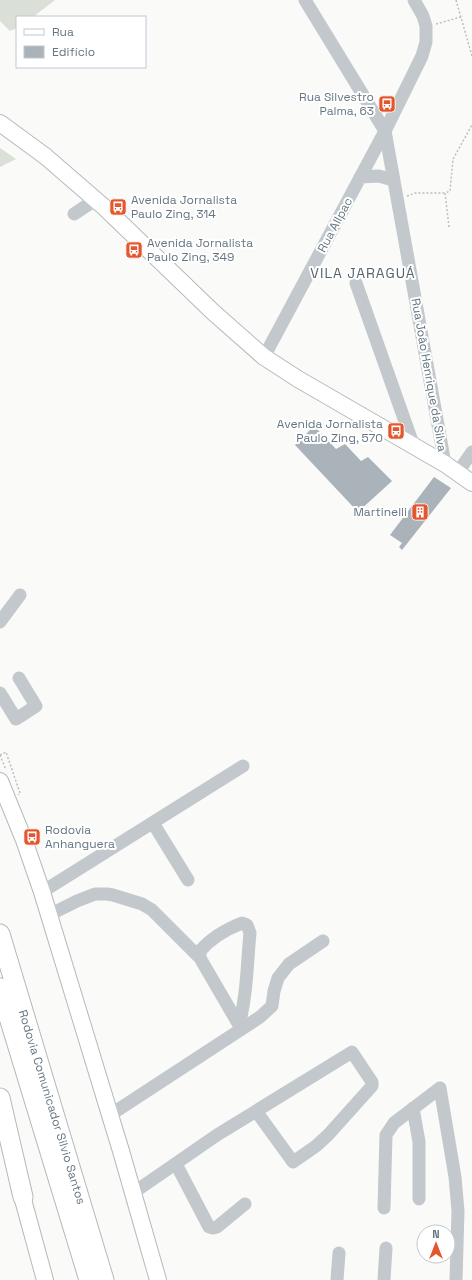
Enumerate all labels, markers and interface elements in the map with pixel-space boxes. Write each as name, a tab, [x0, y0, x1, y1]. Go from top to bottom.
legend	[16, 16, 146, 68]
text: Rua	[52, 24, 74, 40]
text: Edifício	[52, 44, 95, 60]
place label: Rua Silvestro Palma, 63	[299, 89, 374, 119]
bus stop icon: Rua Silvestro Palma, 63	[377, 94, 397, 114]
place label: Avenida Jornalista Paulo Zing, 314	[131, 192, 237, 222]
street label: Rua Allpac	[314, 195, 356, 255]
bus stop icon: Avenida Jornalista Paulo Zing, 314	[108, 197, 128, 217]
place label: Avenida Jornalista Paulo Zing, 349	[147, 235, 253, 265]
bus stop icon: Avenida Jornalista Paulo Zing, 349	[124, 240, 144, 260]
district label: VILA JARAGUÁ	[310, 264, 416, 282]
street label: Rua João Henrique da Silva	[408, 297, 450, 453]
place label: Avenida Jornalista Paulo Zing, 570	[277, 416, 383, 446]
bus stop icon: Avenida Jornalista Paulo Zing, 570	[386, 421, 406, 441]
building icon: Martinelli	[410, 502, 430, 522]
place label: Martinelli	[353, 504, 407, 520]
place label: Rodovia Anhanguera	[45, 822, 115, 852]
bus stop icon: Rodovia Anhanguera	[22, 827, 42, 847]
street label: Rodovia Comunicador Silvio Santos	[15, 1008, 89, 1206]
north arrow	[416, 1224, 456, 1264]
text: N	[432, 1227, 440, 1241]

